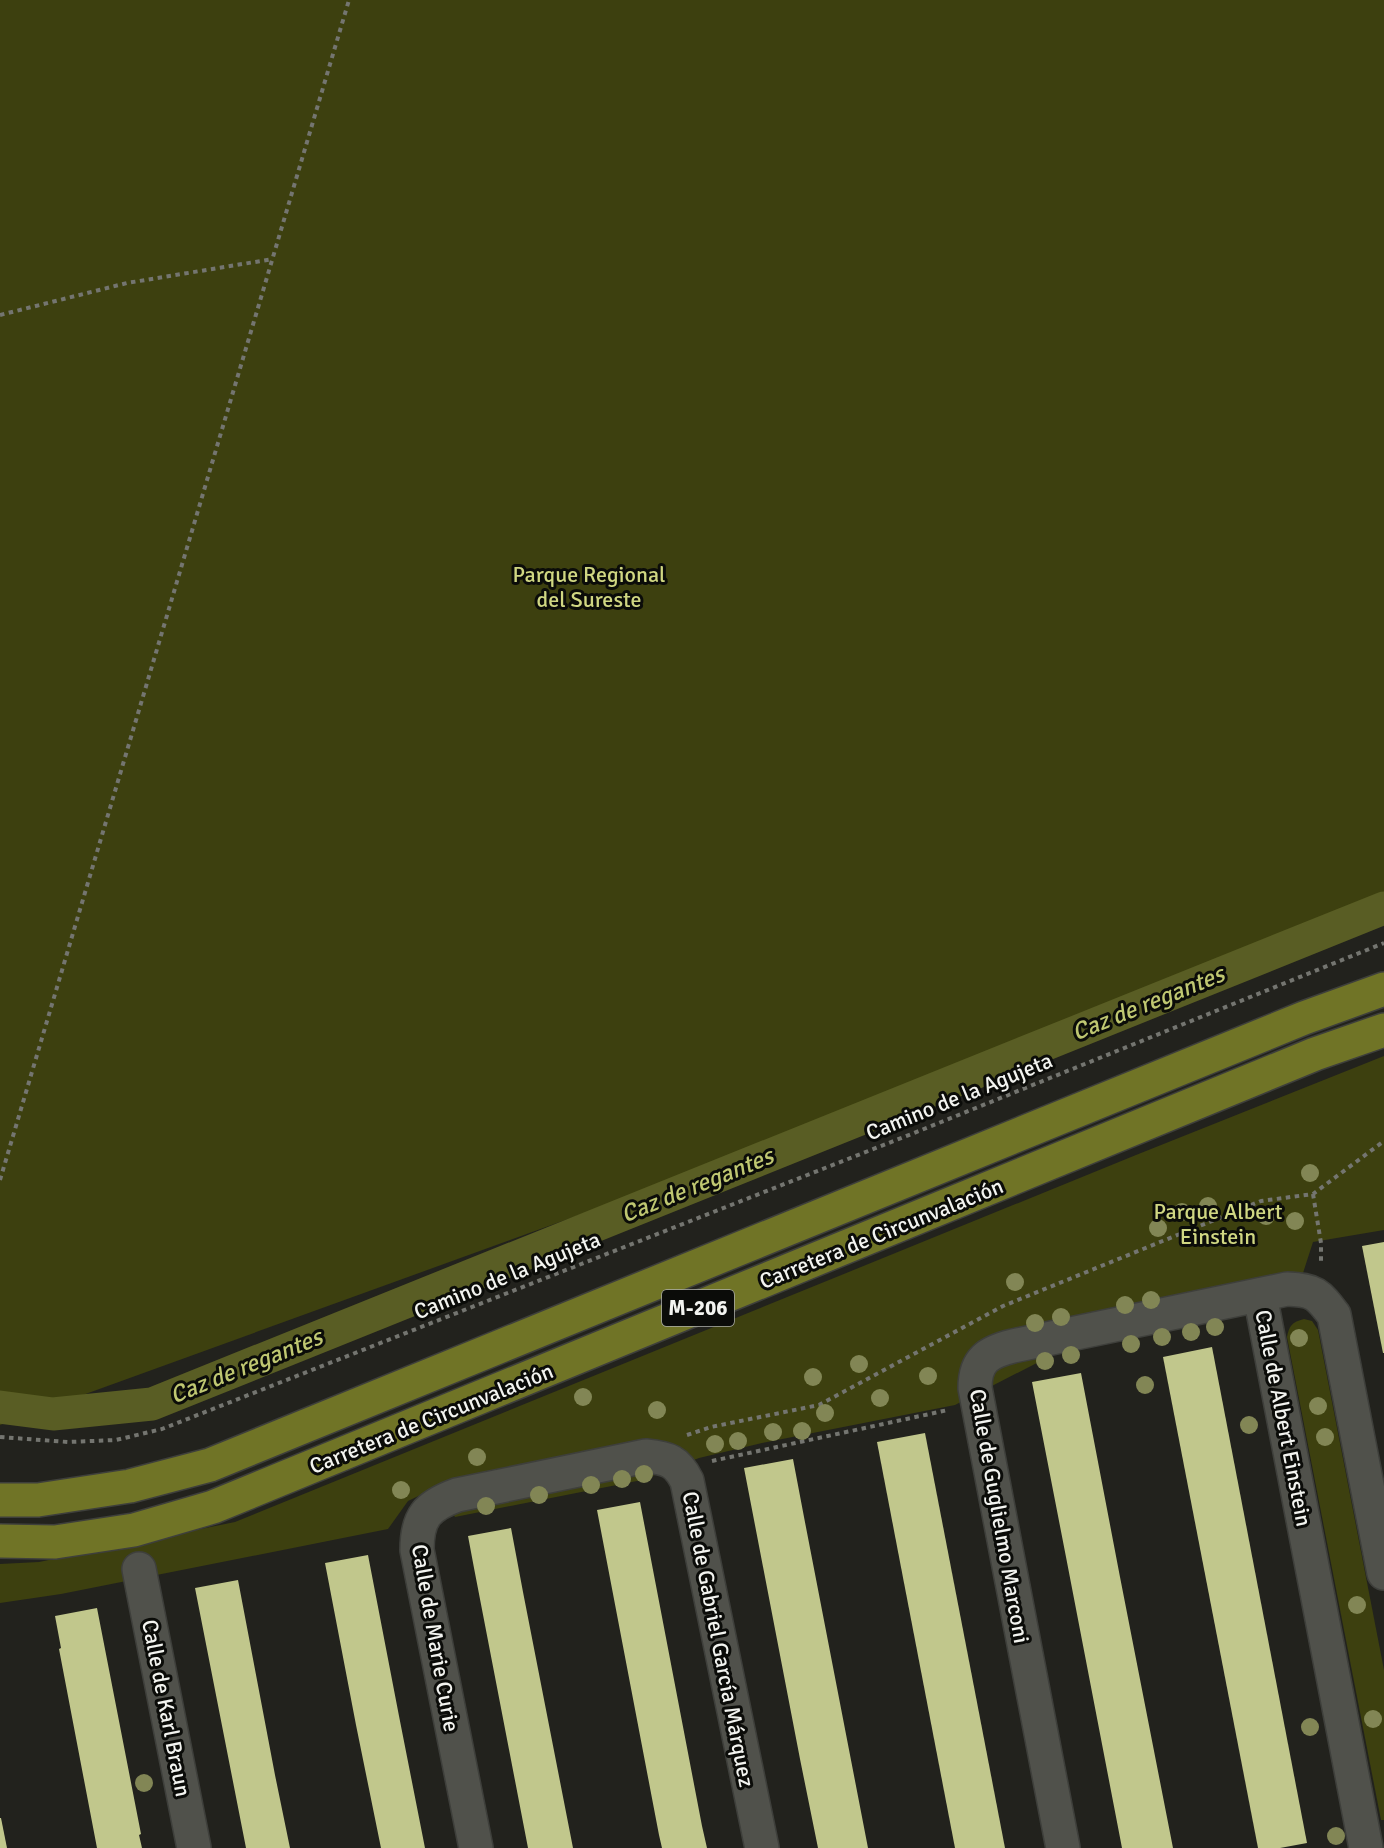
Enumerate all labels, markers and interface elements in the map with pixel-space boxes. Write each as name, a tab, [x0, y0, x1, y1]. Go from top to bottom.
park label: Parque Regional del Sureste	[513, 561, 666, 613]
water label: Caz de regantes	[1067, 958, 1231, 1047]
street label: Camino de la Agujeta	[862, 1047, 1056, 1146]
water label: Caz de regantes	[616, 1140, 780, 1229]
street label: Carretera de Circunvalación	[755, 1172, 1007, 1295]
park label: Parque Albert Einstein	[1153, 1198, 1283, 1250]
street label: Camino de la Agujeta	[410, 1226, 604, 1325]
road number: M-206	[662, 1290, 734, 1326]
street label: Calle de Albert Einstein	[1249, 1308, 1318, 1529]
water label: Caz de regantes	[165, 1321, 329, 1410]
street label: Carretera de Circunvalación	[305, 1357, 557, 1480]
street label: Calle de Guglielmo Marconi	[964, 1387, 1035, 1645]
street label: Calle de Gabriel García Márquez	[677, 1489, 760, 1789]
street label: Calle de Marie Curie	[406, 1542, 465, 1734]
street label: Calle de Karl Braun	[136, 1617, 197, 1799]

